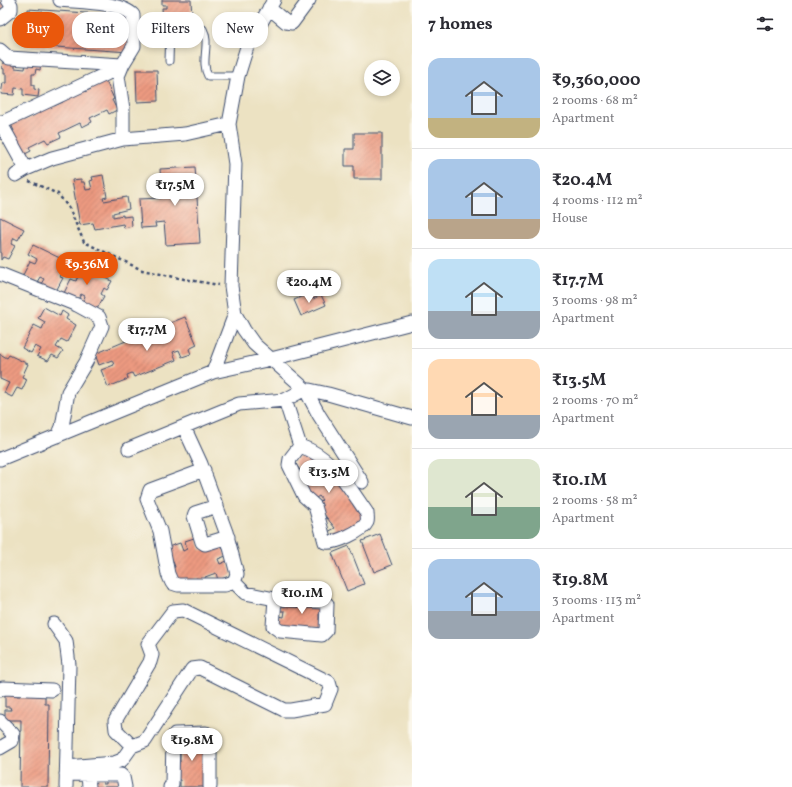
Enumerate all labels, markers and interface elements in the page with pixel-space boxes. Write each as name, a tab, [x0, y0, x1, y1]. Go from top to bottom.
chip: Buy	[12, 12, 64, 48]
chip: Rent	[72, 12, 129, 48]
chip: Filters	[137, 12, 204, 48]
chip: New	[212, 12, 268, 48]
text: 7 homes	[428, 13, 493, 36]
icon: filters	[754, 13, 776, 35]
map controls	[364, 60, 400, 96]
button: layers	[364, 60, 400, 96]
text: ₹9,360,000	[552, 69, 641, 92]
icon: home	[460, 74, 508, 122]
text: 2 rooms · 68 m²	[552, 92, 638, 110]
text: Apartment	[552, 110, 615, 128]
text: ₹20.4M	[552, 169, 612, 192]
pin: ₹17.5M	[142, 173, 208, 207]
icon: home	[460, 175, 508, 223]
text: ₹17.5M	[155, 177, 195, 195]
text: 4 rooms · 112 m²	[552, 192, 642, 210]
text: House	[552, 210, 588, 228]
pin: ₹9.36M	[54, 252, 120, 286]
text: ₹9.36M	[65, 256, 109, 274]
text: ₹17.7M	[552, 269, 604, 292]
pin: ₹20.4M	[276, 270, 342, 304]
text: ₹20.4M	[286, 274, 332, 292]
icon: home	[460, 275, 508, 323]
text: 3 rooms · 98 m²	[552, 292, 638, 310]
text: Apartment	[552, 310, 615, 328]
pin: ₹17.7M	[114, 318, 180, 352]
text: ₹17.7M	[127, 322, 167, 340]
text: ₹13.5M	[552, 369, 606, 392]
icon: home	[460, 375, 508, 423]
text: 2 rooms · 70 m²	[552, 392, 638, 410]
text: Apartment	[552, 410, 615, 428]
pin: ₹13.5M	[296, 460, 362, 494]
text: ₹13.5M	[308, 464, 350, 482]
text: ₹10.1M	[552, 469, 607, 492]
icon: home	[460, 475, 508, 523]
text: 2 rooms · 58 m²	[552, 492, 637, 510]
text: Apartment	[552, 510, 615, 528]
text: ₹19.8M	[552, 569, 608, 592]
icon: home	[460, 575, 508, 623]
pin: ₹10.1M	[269, 581, 335, 615]
text: ₹10.1M	[281, 585, 323, 603]
text: 3 rooms · 113 m²	[552, 592, 641, 610]
text: Apartment	[552, 610, 615, 628]
pin: ₹19.8M	[159, 728, 225, 762]
text: ₹19.8M	[171, 732, 213, 750]

